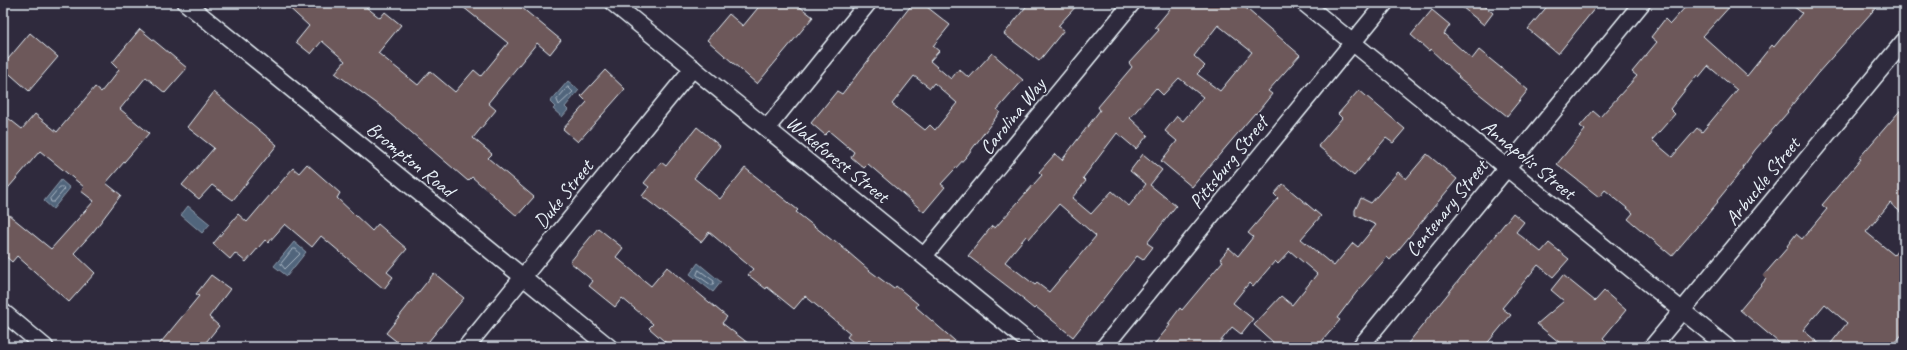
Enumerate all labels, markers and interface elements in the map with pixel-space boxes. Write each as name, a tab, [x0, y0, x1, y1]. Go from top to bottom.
street label: Carolina Way	[974, 71, 1052, 160]
street label: Pittsburg Street	[1183, 108, 1275, 214]
street label: Wakeforest Street	[781, 110, 896, 210]
street label: Annapolis Street	[1477, 114, 1582, 206]
street label: Brompton Road	[362, 116, 462, 204]
street label: Arbuckle Street	[1719, 130, 1807, 230]
street label: Duke Street	[528, 153, 600, 234]
street label: Centenary Street	[1400, 153, 1495, 262]

